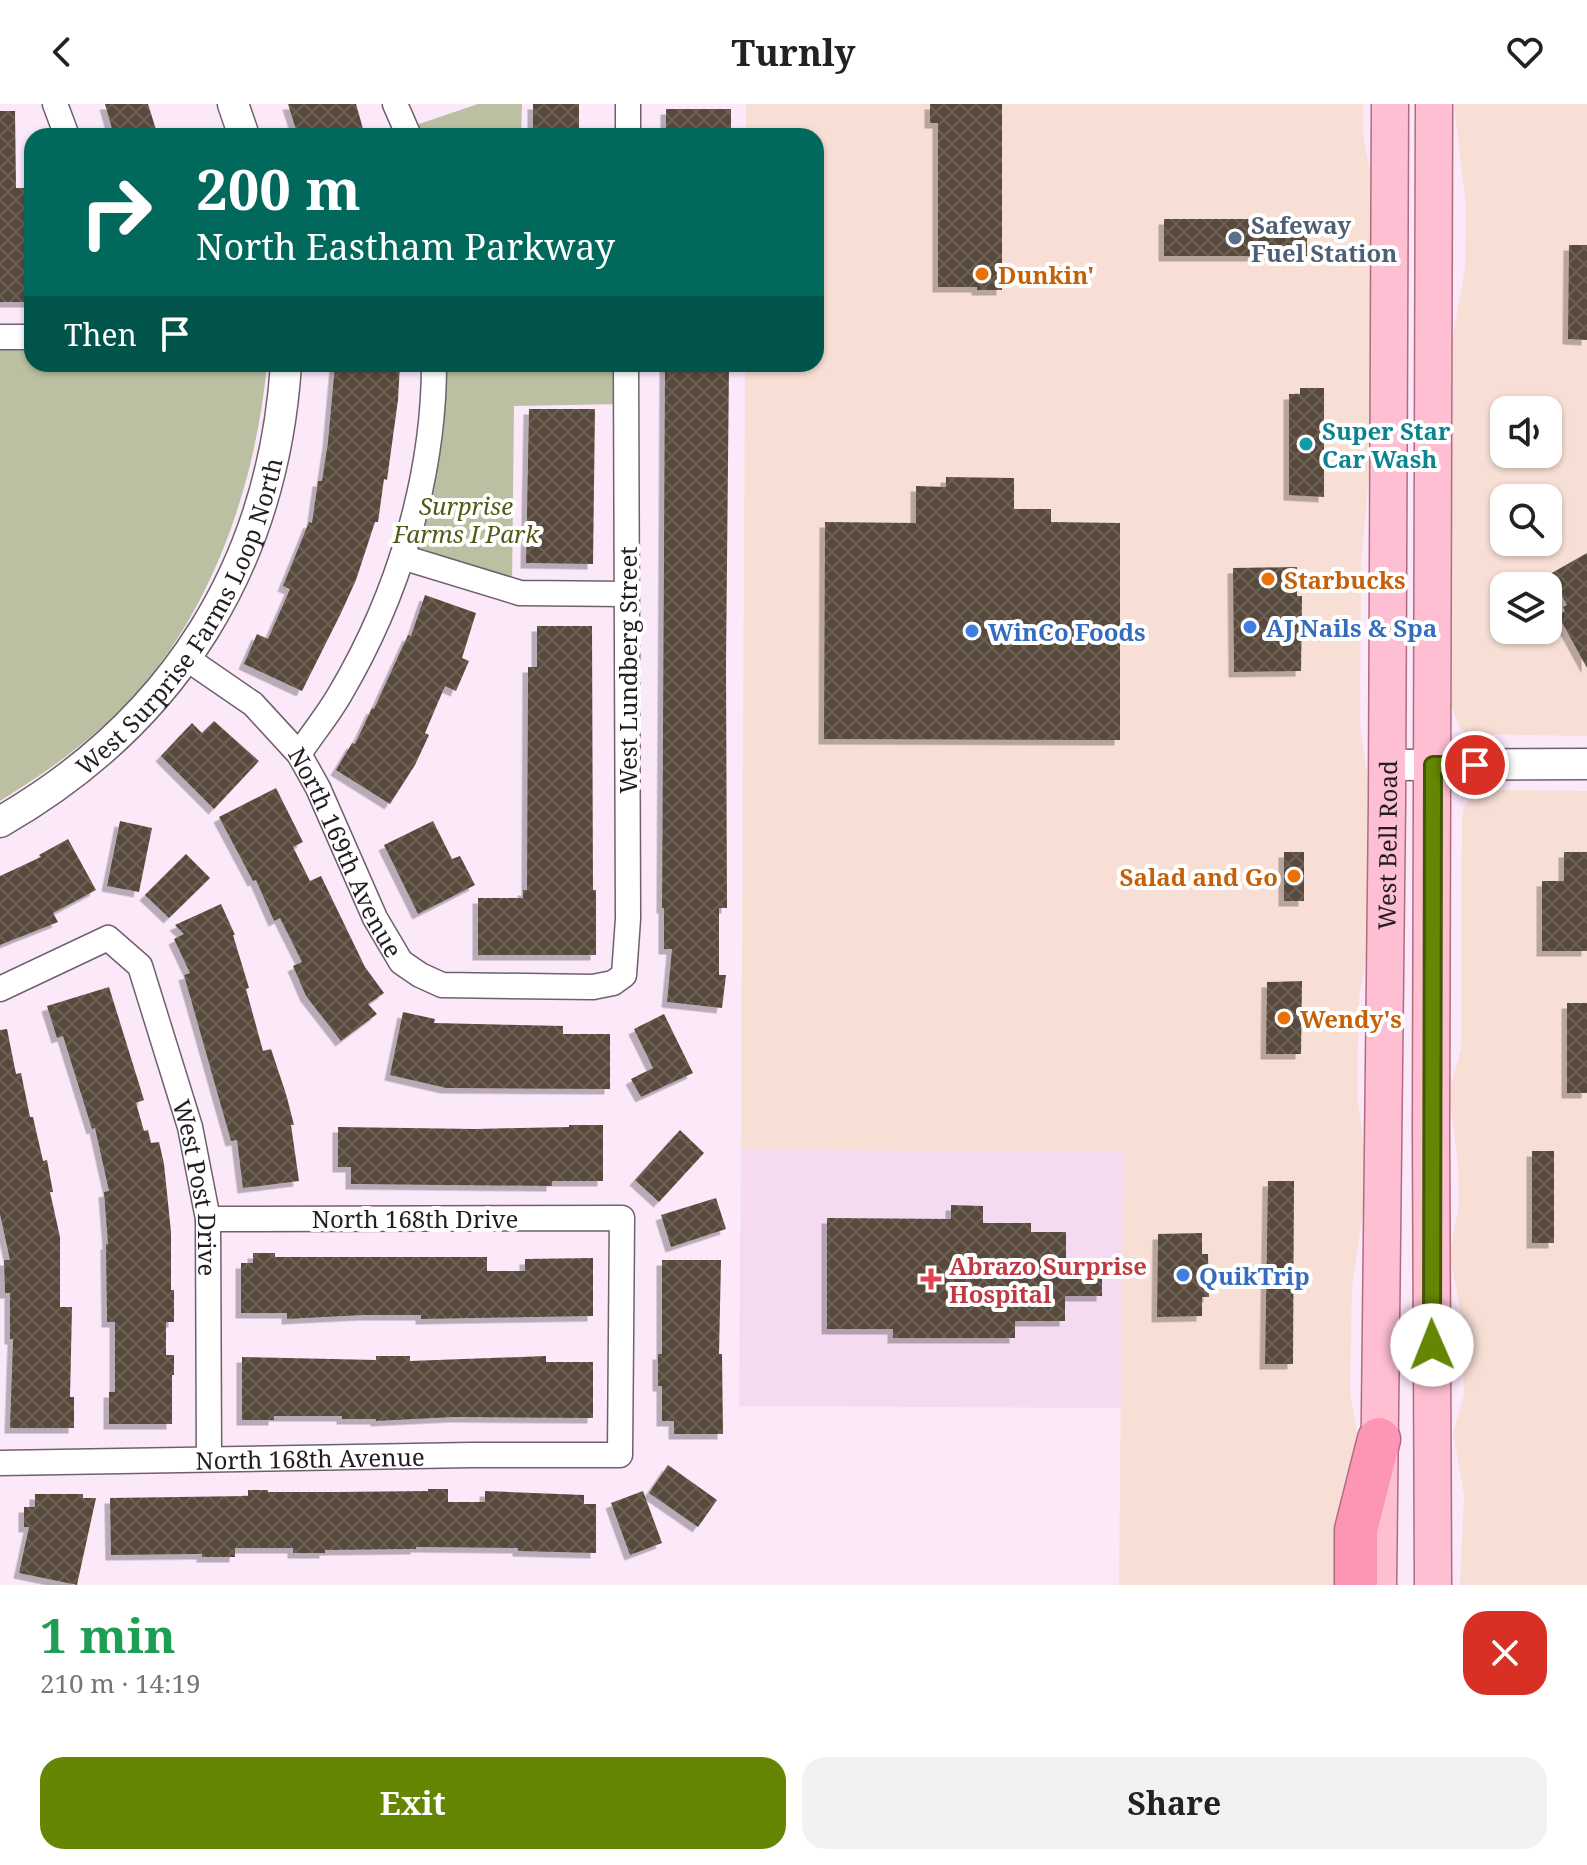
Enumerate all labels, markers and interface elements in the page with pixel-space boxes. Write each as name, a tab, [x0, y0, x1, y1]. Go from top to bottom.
text: Turnly	[732, 28, 855, 77]
icon: back	[40, 30, 84, 74]
icon: heart	[1503, 30, 1547, 74]
text: 200 m	[196, 150, 361, 226]
icon: right	[64, 160, 168, 264]
place label: Safeway Fuel Station	[1251, 208, 1397, 269]
text: North Eastham Parkway	[196, 222, 615, 271]
marker: Safeway Fuel Station	[1226, 229, 1244, 247]
place label: Dunkin'	[998, 258, 1094, 291]
marker: Dunkin'	[973, 265, 991, 283]
icon: arrive	[153, 312, 197, 356]
text: Then	[64, 314, 137, 355]
map controls	[1490, 396, 1562, 644]
button: sound	[1490, 396, 1562, 468]
place label: Super Star Car Wash	[1322, 414, 1451, 475]
marker: Super Star Car Wash	[1297, 435, 1315, 453]
street label: West Surprise Farms Loop North	[68, 454, 289, 782]
button: search	[1490, 484, 1562, 556]
park label: Surprise Farms I Park	[392, 489, 540, 550]
street label: West Lundberg Street	[611, 546, 644, 794]
place label: Starbucks	[1284, 563, 1406, 596]
marker: Starbucks	[1259, 570, 1277, 588]
button: layers	[1490, 572, 1562, 644]
place label: AJ Nails & Spa	[1266, 611, 1437, 644]
place label: WinCo Foods	[988, 615, 1146, 648]
marker: AJ Nails & Spa	[1241, 618, 1259, 636]
marker: WinCo Foods	[963, 622, 981, 640]
pin	[1441, 731, 1509, 799]
street label: North 169th Avenue	[282, 741, 411, 963]
icon: arrive	[1453, 743, 1497, 787]
street label: West Bell Road	[1369, 760, 1404, 930]
place label: Salad and Go	[1120, 860, 1278, 893]
marker: Salad and Go	[1285, 867, 1303, 885]
place label: Wendy's	[1300, 1002, 1402, 1035]
marker: Wendy's	[1275, 1009, 1293, 1027]
street label: West Post Drive	[166, 1095, 225, 1276]
street label: North 168th Drive	[312, 1202, 518, 1235]
place label: Abrazo Surprise Hospital	[949, 1249, 1147, 1310]
place label: QuikTrip	[1199, 1259, 1310, 1292]
marker: QuikTrip	[1174, 1266, 1192, 1284]
marker: Abrazo Surprise Hospital	[920, 1268, 942, 1290]
position arrow	[1390, 1303, 1474, 1387]
street label: North 168th Avenue	[195, 1439, 425, 1476]
text: 1 min	[40, 1602, 176, 1667]
button: close	[1463, 1611, 1547, 1695]
text: 210 m · 14:19	[40, 1665, 201, 1701]
button: Exit	[40, 1757, 786, 1849]
button: Share	[802, 1757, 1547, 1849]

